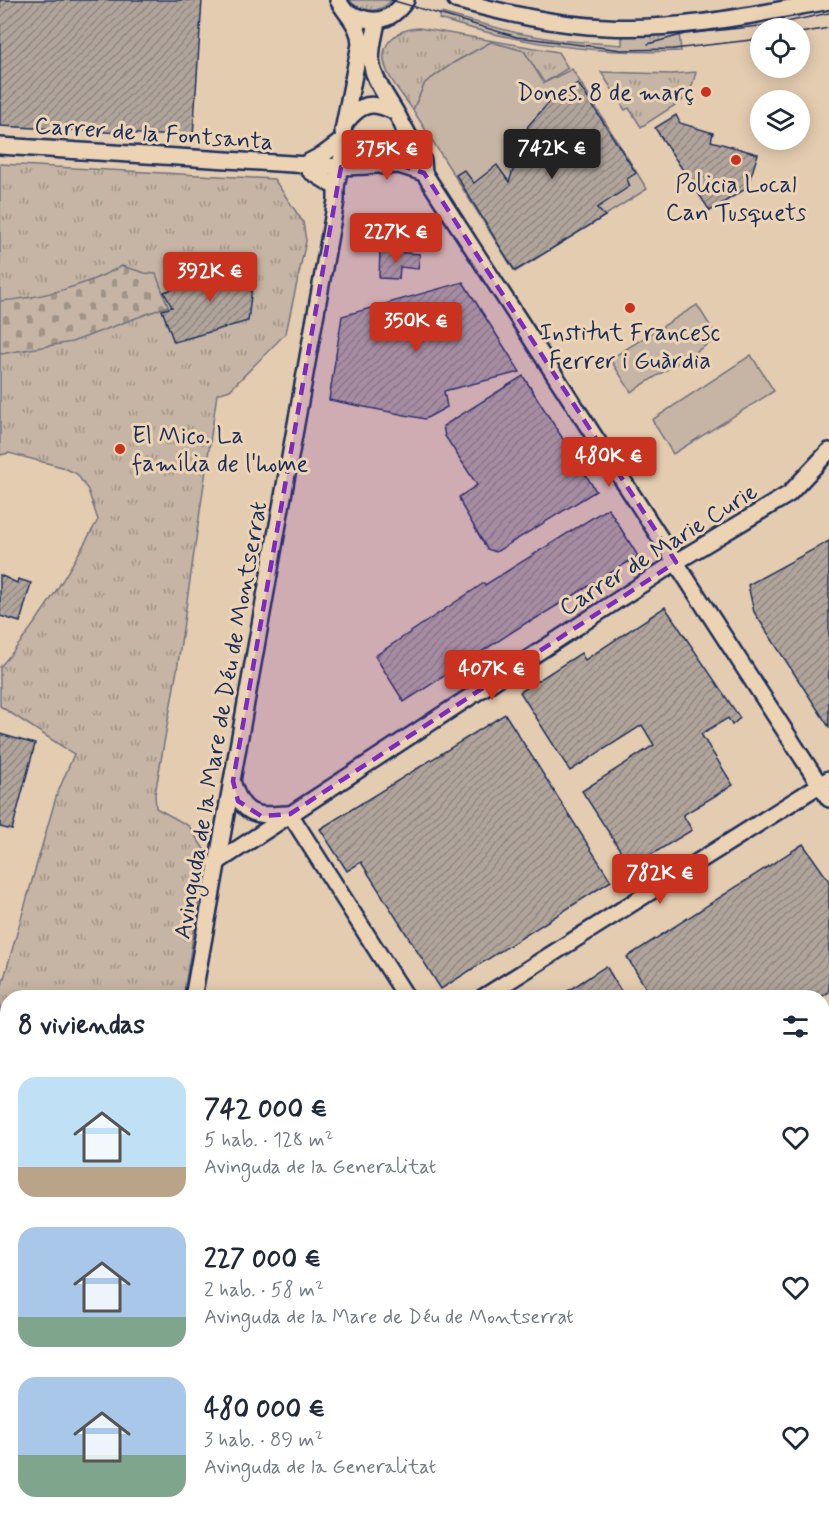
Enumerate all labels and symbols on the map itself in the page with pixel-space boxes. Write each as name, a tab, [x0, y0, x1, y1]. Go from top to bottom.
place label: Dones. 8 de març	[517, 78, 694, 109]
marker: Dones. 8 de març	[699, 85, 713, 99]
street label: Carrer de la Fontsanta	[33, 111, 274, 158]
pin: 742K €	[503, 129, 601, 180]
pin: 375K €	[338, 130, 436, 181]
marker: Policia Local Can Tusquets	[729, 153, 743, 167]
place label: Policia Local Can Tusquets	[666, 170, 807, 229]
pin: 227K €	[347, 213, 445, 264]
pin: 392K €	[161, 252, 259, 303]
marker: Institut Francesc Ferrer i Guàrdia	[623, 301, 637, 315]
pin: 350K €	[367, 302, 465, 353]
place label: Institut Francesc Ferrer i Guàrdia	[540, 318, 721, 377]
place label: El Mico. La família de l'home	[132, 421, 309, 480]
pin: 480K €	[560, 437, 658, 488]
marker: El Mico. La família de l'home	[113, 442, 127, 456]
street label: Carrer de Marie Curie	[554, 477, 764, 624]
street label: Avinguda de la Mare de Déu de Montserrat	[168, 499, 277, 942]
pin: 407K €	[443, 650, 541, 701]
pin: 782K €	[611, 854, 709, 905]

